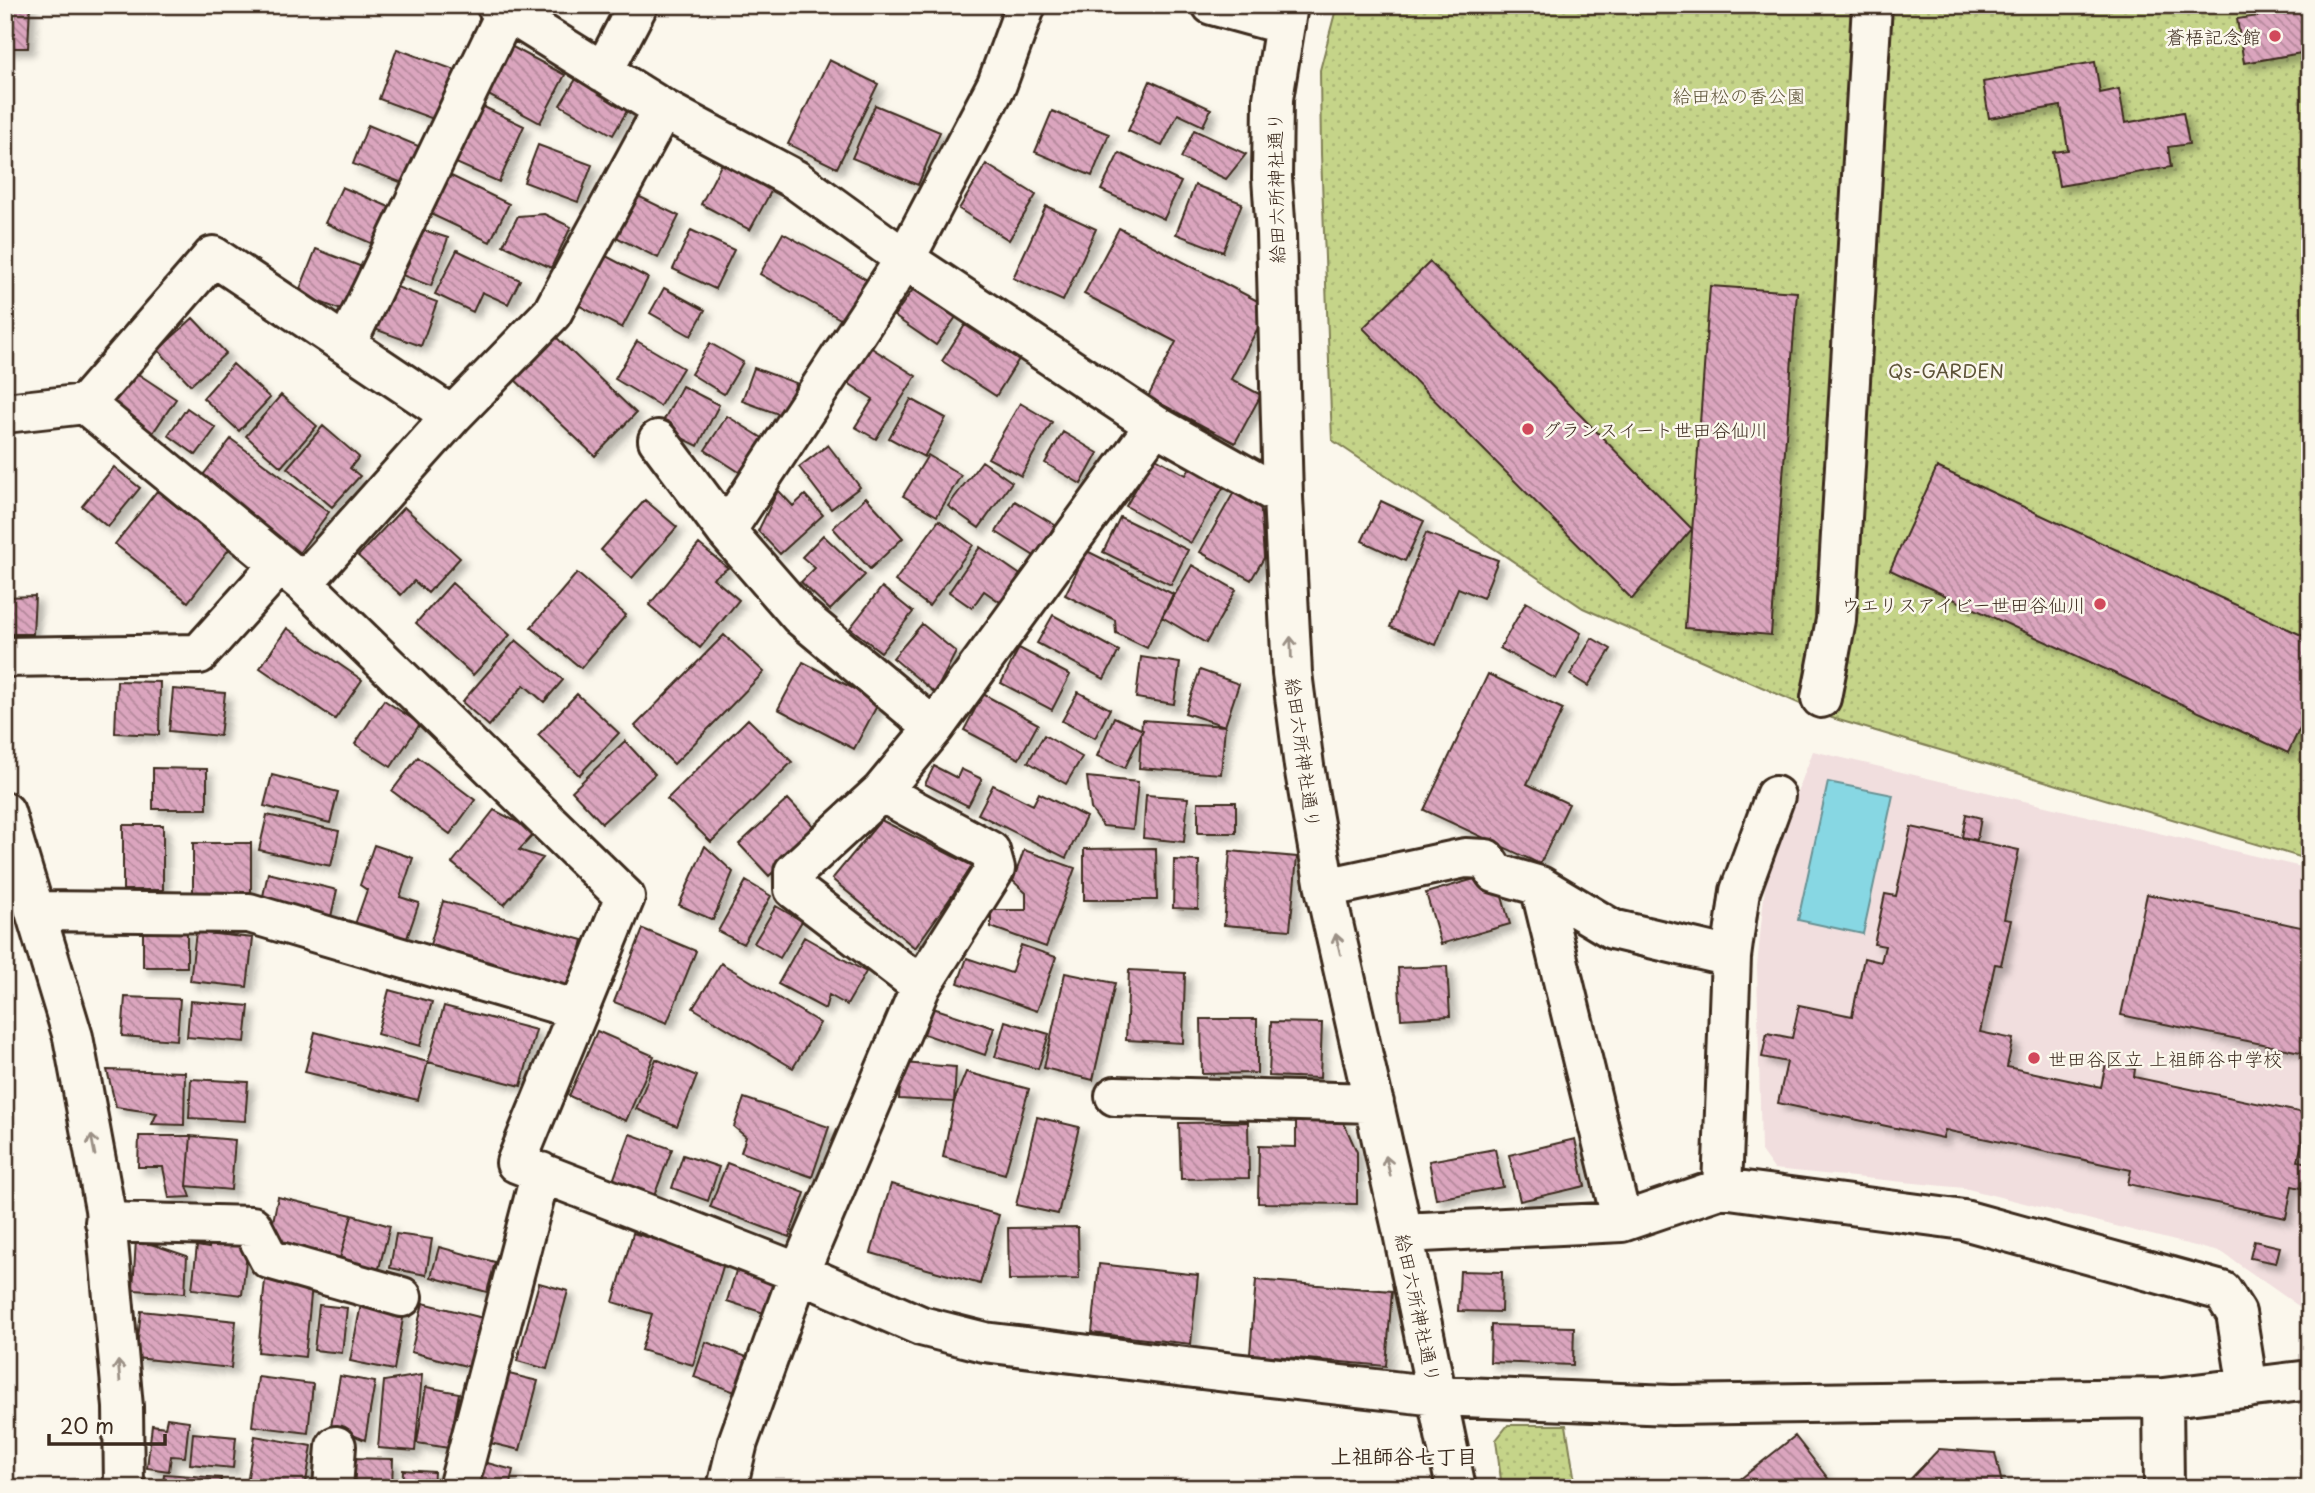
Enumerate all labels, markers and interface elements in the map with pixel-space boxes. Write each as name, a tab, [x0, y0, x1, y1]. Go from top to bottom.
place label: 蒼梧記念館	[2166, 22, 2261, 50]
marker: 蒼梧記念館	[2267, 28, 2283, 44]
park label: 給田松の香公園	[1672, 81, 1806, 109]
street label: 給田六所神社通り	[1260, 112, 1290, 264]
park label: Qs-GARDEN	[1888, 356, 2004, 384]
place label: グランスイート世田谷仙川	[1542, 415, 1768, 443]
marker: グランスイート世田谷仙川	[1520, 421, 1536, 437]
place label: ウエリスアイビー世田谷仙川	[1841, 590, 2086, 618]
marker: ウエリスアイビー世田谷仙川	[2092, 596, 2108, 612]
one-way arrow	[1284, 636, 1297, 659]
street label: 給田六所神社通り	[1280, 676, 1328, 830]
one-way arrow	[1330, 933, 1344, 956]
place label: 世田谷区立 上祖師谷中学校	[2048, 1044, 2282, 1072]
marker: 世田谷区立 上祖師谷中学校	[2026, 1050, 2042, 1066]
one-way arrow	[86, 1134, 99, 1157]
one-way arrow	[1381, 1155, 1395, 1178]
street label: 給田六所神社通り	[1390, 1231, 1448, 1385]
one-way arrow	[113, 1360, 126, 1382]
scale bar	[49, 1402, 164, 1446]
text: 20 m	[60, 1409, 114, 1441]
district label: 上祖師谷七丁目	[1331, 1439, 1478, 1471]

